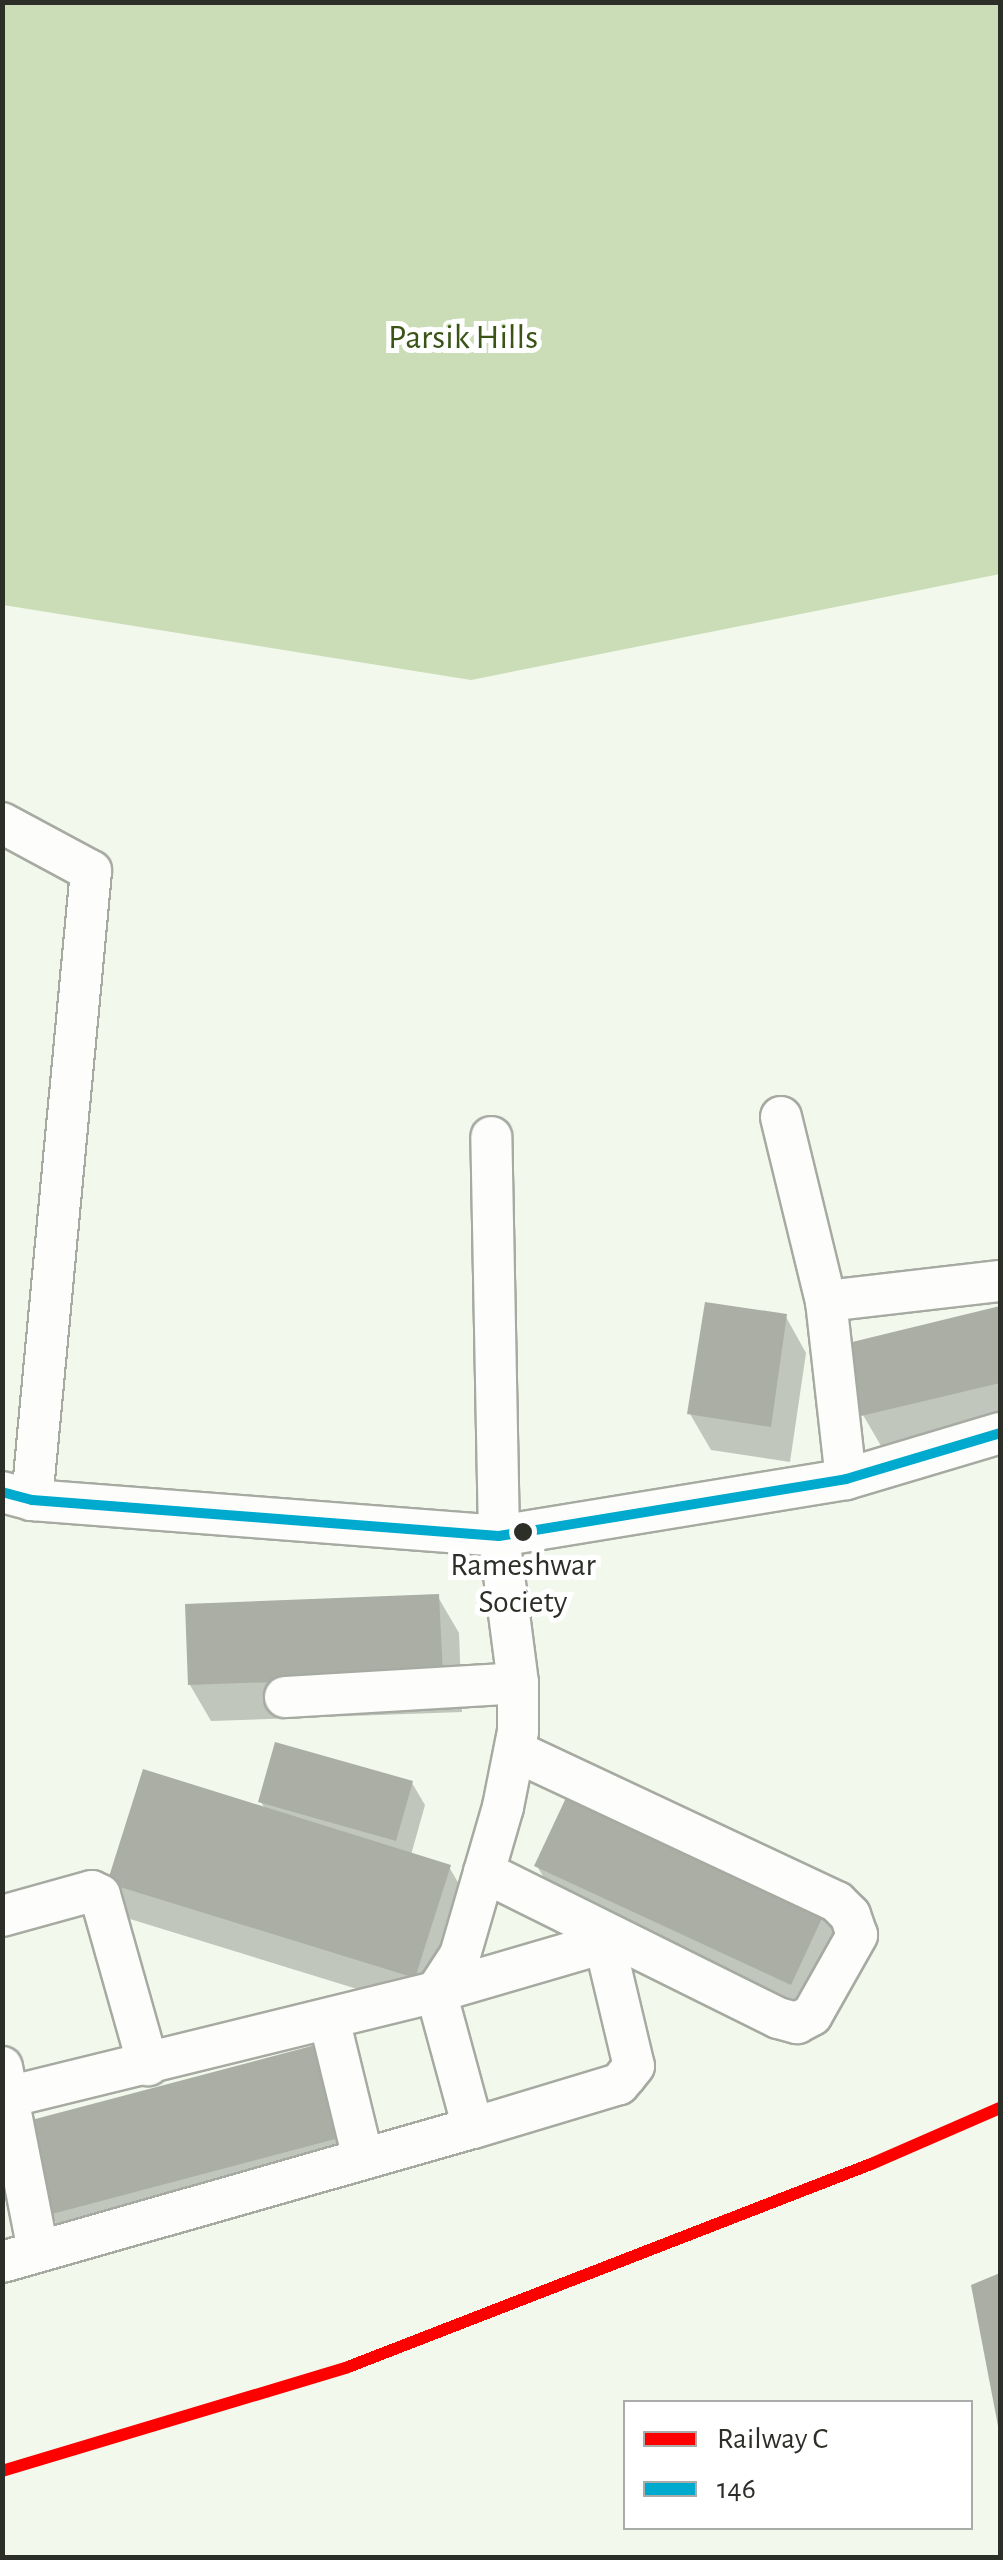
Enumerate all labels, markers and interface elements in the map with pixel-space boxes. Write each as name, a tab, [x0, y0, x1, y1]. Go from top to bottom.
park label: Parsik Hills	[388, 317, 538, 359]
marker: Rameshwar Society	[513, 1522, 533, 1542]
place label: Rameshwar Society	[450, 1547, 596, 1622]
legend	[623, 2400, 973, 2530]
text: Railway C	[717, 2424, 828, 2454]
text: 146	[717, 2474, 756, 2504]

